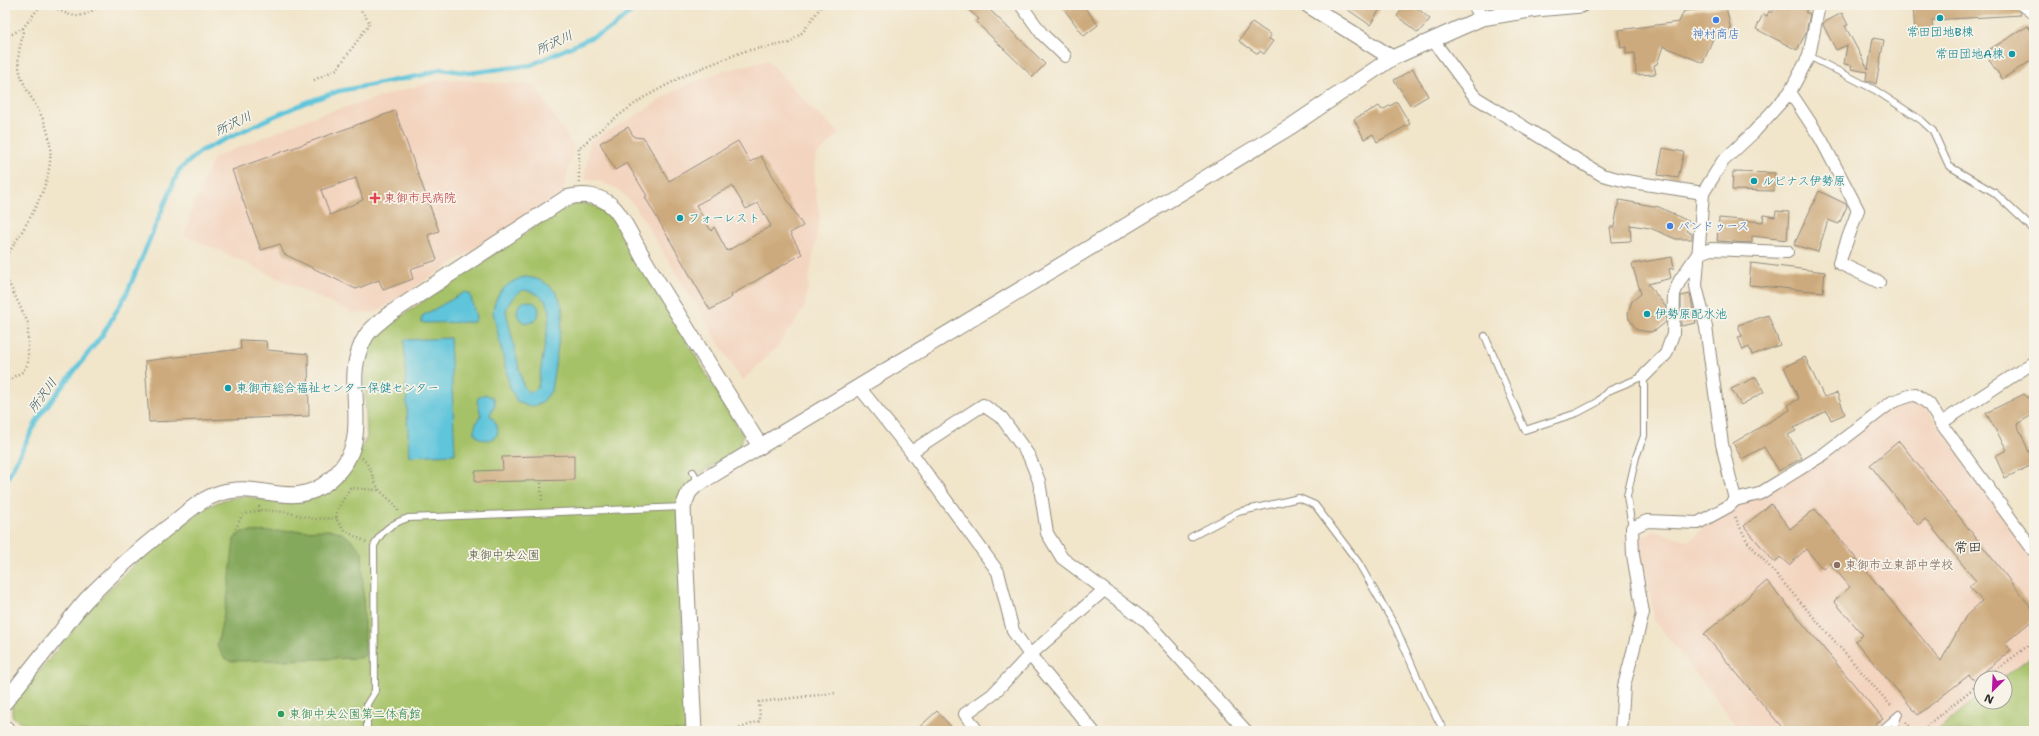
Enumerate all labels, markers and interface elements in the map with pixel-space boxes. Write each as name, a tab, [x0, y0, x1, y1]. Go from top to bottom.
marker: 常田団地B棟	[1935, 13, 1945, 23]
marker: 神村商店	[1711, 15, 1721, 25]
place label: 常田団地B棟	[1906, 24, 1974, 40]
place label: 神村商店	[1692, 26, 1740, 42]
water label: 所沢川	[533, 27, 575, 58]
place label: 常田団地A棟	[1935, 46, 2004, 62]
marker: 常田団地A棟	[2007, 49, 2017, 59]
water label: 所沢川	[212, 107, 254, 140]
place label: ルピナス伊勢原	[1762, 173, 1846, 189]
marker: ルピナス伊勢原	[1749, 176, 1759, 186]
place label: 東御市民病院	[384, 190, 456, 206]
marker: 東御市民病院	[369, 192, 381, 204]
place label: フォーレスト	[688, 210, 760, 226]
marker: フォーレスト	[675, 213, 685, 223]
place label: パンドゥース	[1678, 218, 1749, 234]
marker: パンドゥース	[1665, 221, 1675, 231]
place label: 伊勢原配水池	[1655, 306, 1727, 322]
marker: 伊勢原配水池	[1642, 309, 1652, 319]
water label: 所沢川	[24, 375, 61, 416]
place label: 東御市総合福祉センター保健センター	[236, 380, 439, 396]
marker: 東御市総合福祉センター保健センター	[223, 383, 233, 393]
district label: 常田	[1954, 538, 1982, 556]
park label: 東御中央公園	[468, 547, 540, 563]
place label: 東御市立東部中学校	[1845, 557, 1953, 573]
marker: 東御市立東部中学校	[1832, 560, 1842, 570]
north arrow	[1973, 670, 2013, 710]
text: N	[1982, 690, 1996, 707]
place label: 東御中央公園第二体育館	[289, 706, 421, 722]
marker: 東御中央公園第二体育館	[276, 709, 286, 719]

